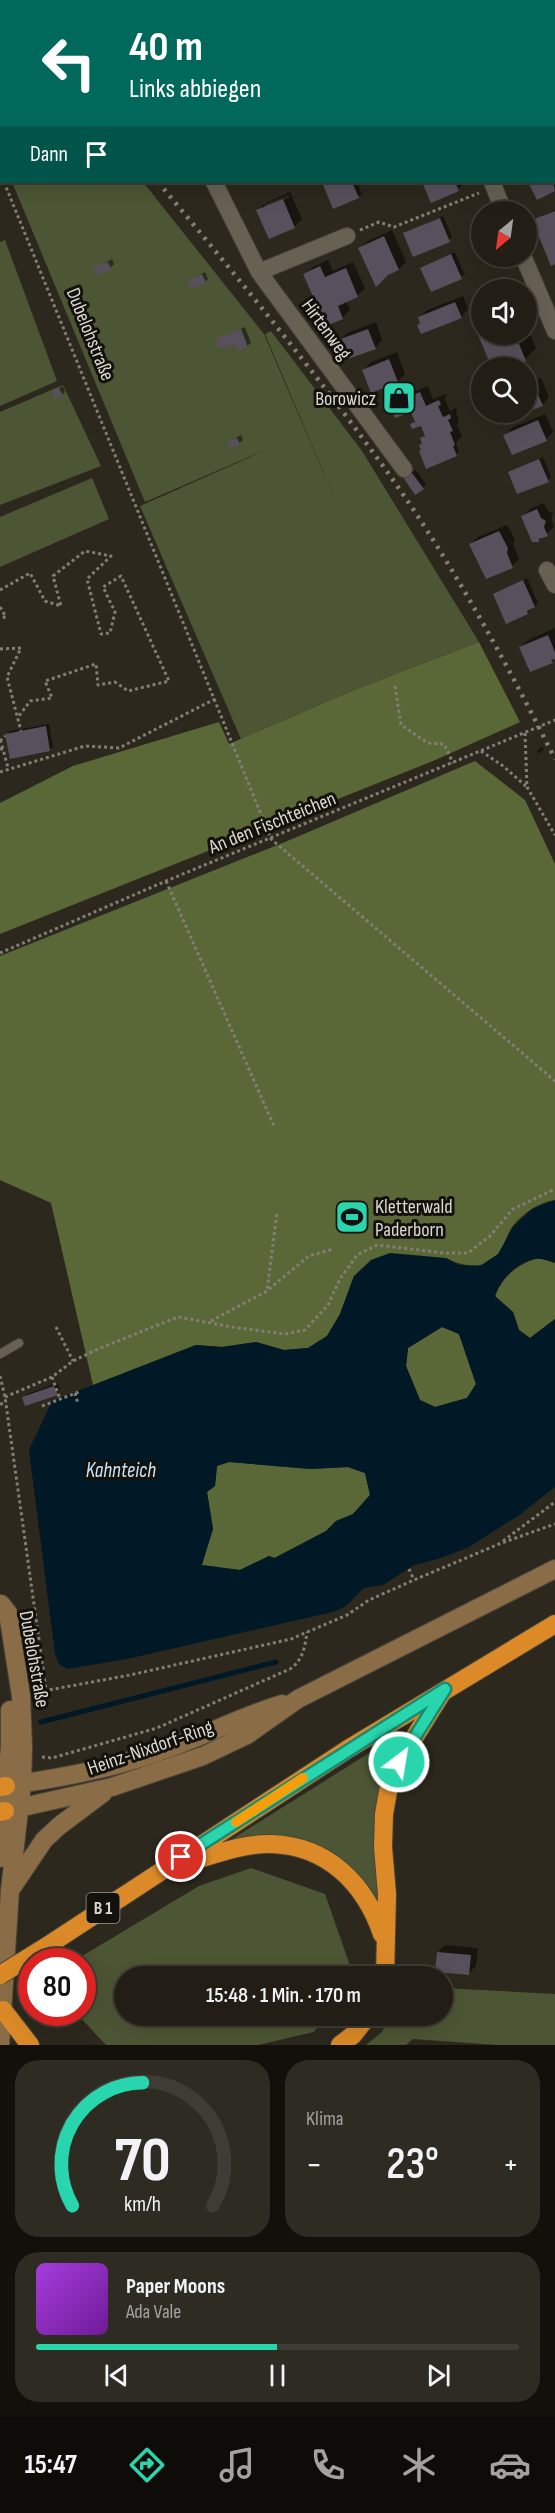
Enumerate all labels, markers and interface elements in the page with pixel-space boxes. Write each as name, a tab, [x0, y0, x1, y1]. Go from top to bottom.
text: 40 m	[129, 22, 203, 73]
icon: left	[30, 24, 108, 102]
text: Links abbiegen	[129, 73, 261, 105]
icon: arrive	[80, 138, 113, 171]
text: Dann	[30, 141, 68, 168]
north arrow	[471, 201, 537, 267]
map controls	[471, 201, 537, 423]
button: sound	[471, 279, 537, 345]
street label: Dubelohstraße	[61, 284, 120, 384]
street label: Hirtenweg	[296, 294, 356, 365]
button: search	[471, 357, 537, 423]
shop icon: Borowicz	[381, 380, 417, 416]
place label: Borowicz	[315, 387, 376, 411]
street label: An den Fischteichen	[204, 786, 340, 860]
place label: Kletterwald Paderborn	[375, 1195, 453, 1242]
sports icon: Kletterwald Paderborn	[334, 1199, 370, 1235]
water label: Kahnteich	[86, 1458, 156, 1483]
street label: Dubelohstraße	[14, 1609, 54, 1709]
street label: Heinz-Nixdorf-Ring	[84, 1715, 216, 1781]
position arrow	[367, 1730, 431, 1794]
pin	[155, 1831, 206, 1882]
icon: arrive	[164, 1840, 197, 1873]
road number: B 1	[86, 1893, 120, 1923]
speed limit sign: 80	[18, 1948, 96, 2026]
text: 15:48 · 1 Min. · 170 m	[206, 1982, 361, 2009]
text: Klima	[306, 2107, 344, 2131]
text: 70	[114, 2124, 171, 2199]
text: 23°	[386, 2137, 439, 2192]
text: −	[306, 2145, 322, 2185]
text: +	[503, 2145, 519, 2185]
text: km/h	[124, 2192, 161, 2217]
text: Paper Moons	[126, 2273, 225, 2300]
text: Ada Vale	[126, 2300, 181, 2324]
icon: previous	[100, 2359, 133, 2392]
icon: pause	[261, 2359, 294, 2392]
icon: next	[422, 2359, 455, 2392]
icon: directions	[126, 2444, 168, 2486]
icon: music	[216, 2444, 258, 2486]
icon: phone	[307, 2444, 349, 2486]
icon: climate	[398, 2444, 440, 2486]
icon: car	[489, 2444, 531, 2486]
text: 15:47	[24, 2449, 77, 2481]

